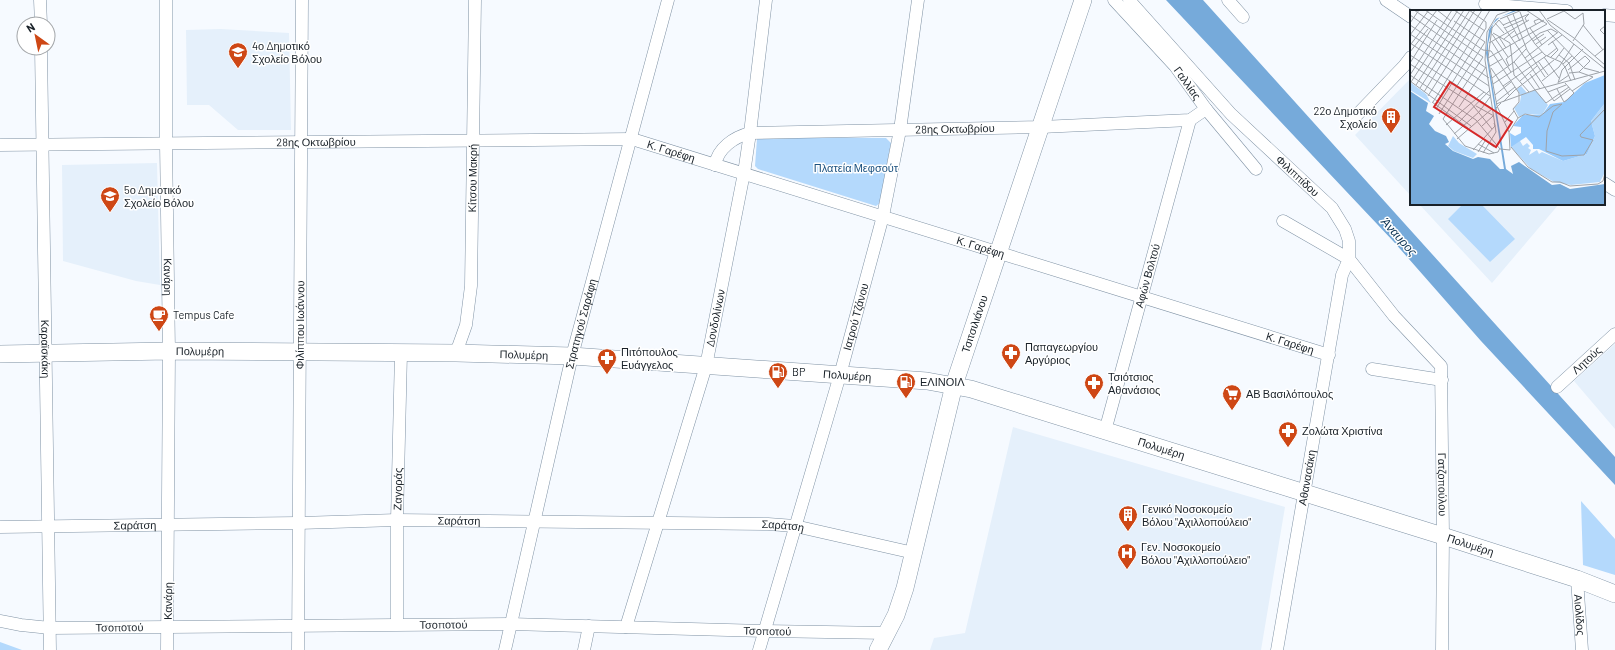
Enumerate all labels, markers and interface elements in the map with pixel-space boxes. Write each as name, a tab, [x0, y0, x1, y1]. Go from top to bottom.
inset map	[1410, 10, 1605, 205]
north arrow	[16, 16, 56, 56]
text: N	[24, 20, 37, 35]
place label: 4ο Δημοτικό Σχολείο Βόλου	[252, 39, 322, 65]
school or university icon: 4ο Δημοτικό Σχολείο Βόλου	[227, 41, 249, 69]
street label: Γαλλίας	[1172, 64, 1204, 102]
place label: 22ο Δημοτικό Σχολείο	[1314, 104, 1377, 130]
building icon: 22ο Δημοτικό Σχολείο	[1380, 106, 1402, 134]
street label: 28ης Οκτωβρίου	[915, 121, 995, 136]
street label: 28ης Οκτωβρίου	[276, 135, 356, 148]
street label: Κ. Γαρέφη	[646, 137, 697, 164]
street label: Κίτσου Μακρή	[465, 144, 479, 212]
street label: Φιλιππίδου	[1274, 152, 1322, 199]
park label: Πλατεία Μεφσούτ	[814, 161, 899, 174]
place label: 5ο Δημοτικό Σχολείο Βόλου	[124, 183, 194, 209]
school or university icon: 5ο Δημοτικό Σχολείο Βόλου	[99, 185, 121, 213]
water label: Άναυρος	[1378, 214, 1421, 259]
street label: Κ. Γαρέφη	[955, 233, 1006, 260]
street label: Αφών Βολτού	[1132, 242, 1162, 309]
street label: Κανάρη	[162, 258, 175, 296]
street label: Στρατηγού Σαράφη	[562, 277, 599, 370]
street label: Φιλίππου Ιωάννου	[293, 281, 306, 369]
street label: Ιατρού Τζάνου	[840, 282, 871, 352]
street label: Δονδολίνων	[703, 287, 727, 348]
street label: Τσιτσιλιάνου	[958, 293, 990, 354]
cafe icon: Tempus Cafe	[148, 304, 170, 332]
place label: Tempus Cafe	[173, 308, 234, 321]
street label: Καραϊσκάκη	[39, 319, 53, 378]
street label: Κ. Γαρέφη	[1265, 329, 1316, 356]
place label: Παπαγεωργίου Αργύριος	[1025, 340, 1098, 366]
pharmacy icon: Παπαγεωργίου Αργύριος	[1000, 342, 1022, 370]
street label: Λητούς	[1569, 343, 1604, 376]
street label: Πολυμέρη	[176, 344, 224, 357]
place label: Πιτόπουλος Ευάγγελος	[621, 345, 678, 371]
street label: Πολυμέρη	[500, 347, 548, 361]
pharmacy icon: Πιτόπουλος Ευάγγελος	[596, 347, 618, 375]
fuel station icon: BP	[767, 361, 789, 389]
place label: BP	[792, 365, 806, 378]
street label: Πολυμέρη	[823, 367, 872, 383]
place label: Τσιότσιος Αθανάσιος	[1108, 370, 1160, 396]
fuel station icon: ΕΛΙΝΟΙΛ	[895, 371, 917, 399]
pharmacy icon: Τσιότσιος Αθανάσιος	[1083, 372, 1105, 400]
place label: ΕΛΙΝΟΙΛ	[920, 375, 965, 388]
supermarket icon: ΑΒ Βασιλόπουλος	[1221, 383, 1243, 411]
place label: ΑΒ Βασιλόπουλος	[1246, 387, 1333, 400]
pharmacy icon: Ζολώτα Χριστίνα	[1277, 420, 1299, 448]
place label: Ζολώτα Χριστίνα	[1302, 424, 1383, 437]
street label: Πολυμέρη	[1136, 434, 1187, 461]
street label: Αθανασάκη	[1295, 449, 1318, 506]
street label: Γατζοπούλου	[1436, 453, 1450, 516]
street label: Ζαγοράς	[390, 468, 404, 510]
place label: Γενικό Νοσοκομείο Βόλου "Αχιλλοπούλειο"	[1142, 502, 1251, 528]
building icon: Γενικό Νοσοκομείο Βόλου "Αχιλλοπούλειο"	[1117, 504, 1139, 532]
street label: Σαράτση	[437, 513, 480, 527]
street label: Σαράτση	[761, 517, 806, 534]
street label: Σαράτση	[113, 518, 157, 531]
street label: Πολυμέρη	[1446, 531, 1496, 558]
place label: Γεν. Νοσοκομείο Βόλου "Αχιλλοπούλειο"	[1141, 540, 1250, 566]
hospital icon: Γεν. Νοσοκομείο Βόλου "Αχιλλοπούλειο"	[1116, 542, 1138, 570]
street label: Κανάρη	[161, 582, 174, 620]
street label: Αιολίδος	[1572, 594, 1588, 636]
street label: Τσοποτού	[419, 617, 467, 631]
street label: Τσοποτού	[95, 620, 143, 634]
street label: Τσοποτού	[743, 623, 791, 637]

